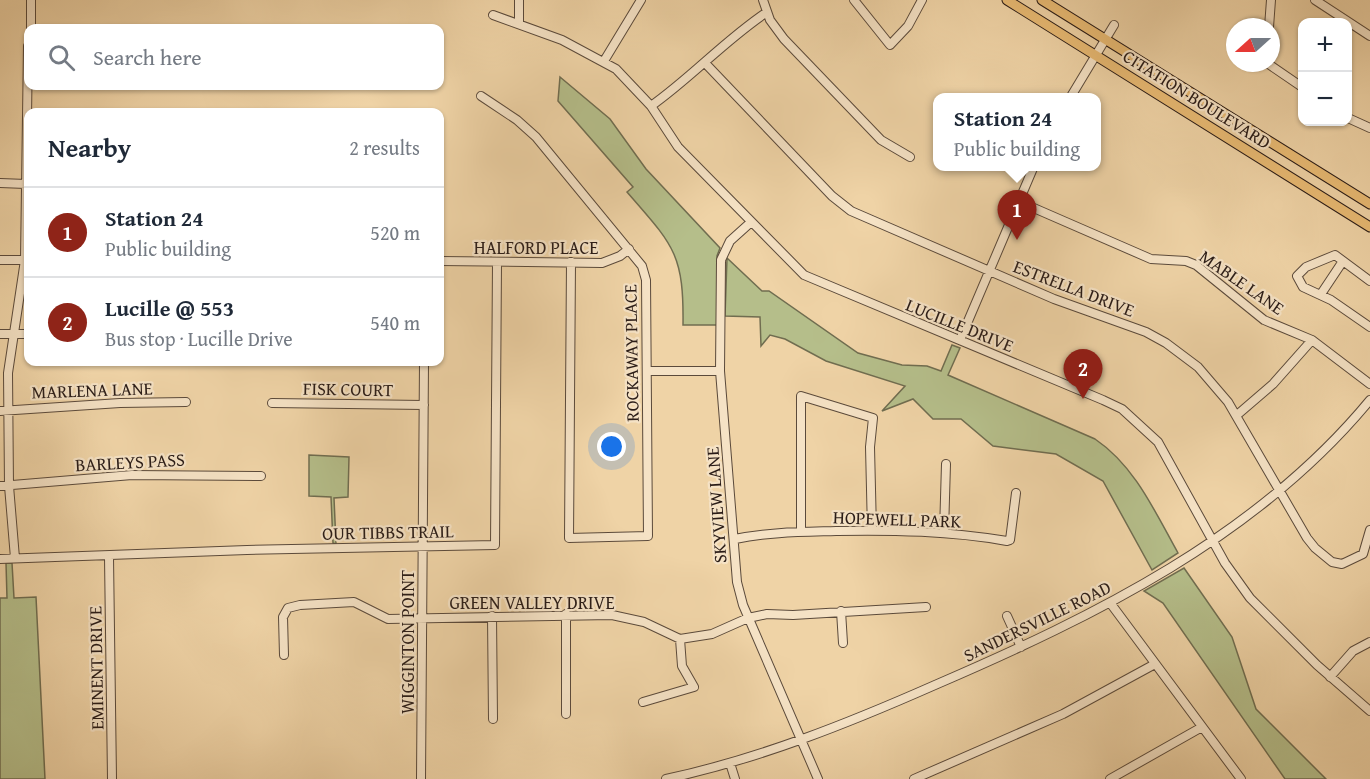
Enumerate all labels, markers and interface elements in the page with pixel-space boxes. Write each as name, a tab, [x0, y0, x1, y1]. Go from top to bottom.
north arrow	[1226, 18, 1280, 72]
map controls	[1298, 18, 1352, 126]
button: +	[1298, 18, 1352, 72]
search box	[24, 24, 444, 90]
icon: search	[45, 41, 78, 74]
text: Search here	[93, 41, 202, 73]
street label: CITATION BOULEVARD	[1118, 43, 1276, 155]
button: −	[1298, 72, 1352, 126]
popup	[933, 93, 1101, 171]
text: Station 24	[954, 102, 1053, 134]
text: Nearby	[48, 128, 131, 167]
text: 2 results	[349, 133, 420, 162]
text: Public building	[954, 134, 1080, 163]
pin: 1	[998, 190, 1036, 240]
text: Station 24	[105, 202, 204, 234]
text: 1	[62, 218, 73, 247]
text: 520 m	[370, 218, 420, 247]
text: Public building	[105, 234, 231, 263]
street label: HALFORD PLACE	[474, 234, 598, 261]
street label: MABLE LANE	[1194, 243, 1290, 321]
street label: ESTRELLA DRIVE	[1010, 253, 1138, 323]
street label: ROCKAWAY PLACE	[616, 284, 646, 422]
street label: LUCILLE DRIVE	[902, 291, 1018, 359]
text: Lucille @ 553	[105, 292, 234, 324]
text: 2	[62, 308, 73, 337]
text: 540 m	[370, 308, 420, 337]
text: Bus stop · Lucille Drive	[105, 324, 293, 353]
pin: 2	[1064, 350, 1102, 399]
street label: MARLENA LANE	[31, 374, 153, 406]
street label: FISK COURT	[303, 375, 393, 403]
your location	[597, 432, 626, 461]
street label: BARLEYS PASS	[75, 446, 186, 478]
street label: SKYVIEW LANE	[698, 446, 734, 564]
street label: HOPEWELL PARK	[833, 503, 962, 535]
street label: OUR TIBBS TRAIL	[322, 517, 454, 547]
street label: WIGGINTON POINT	[394, 570, 421, 714]
street label: SANDERSVILLE ROAD	[959, 574, 1115, 668]
street label: GREEN VALLEY DRIVE	[450, 589, 615, 616]
street label: EMINENT DRIVE	[81, 606, 111, 730]

